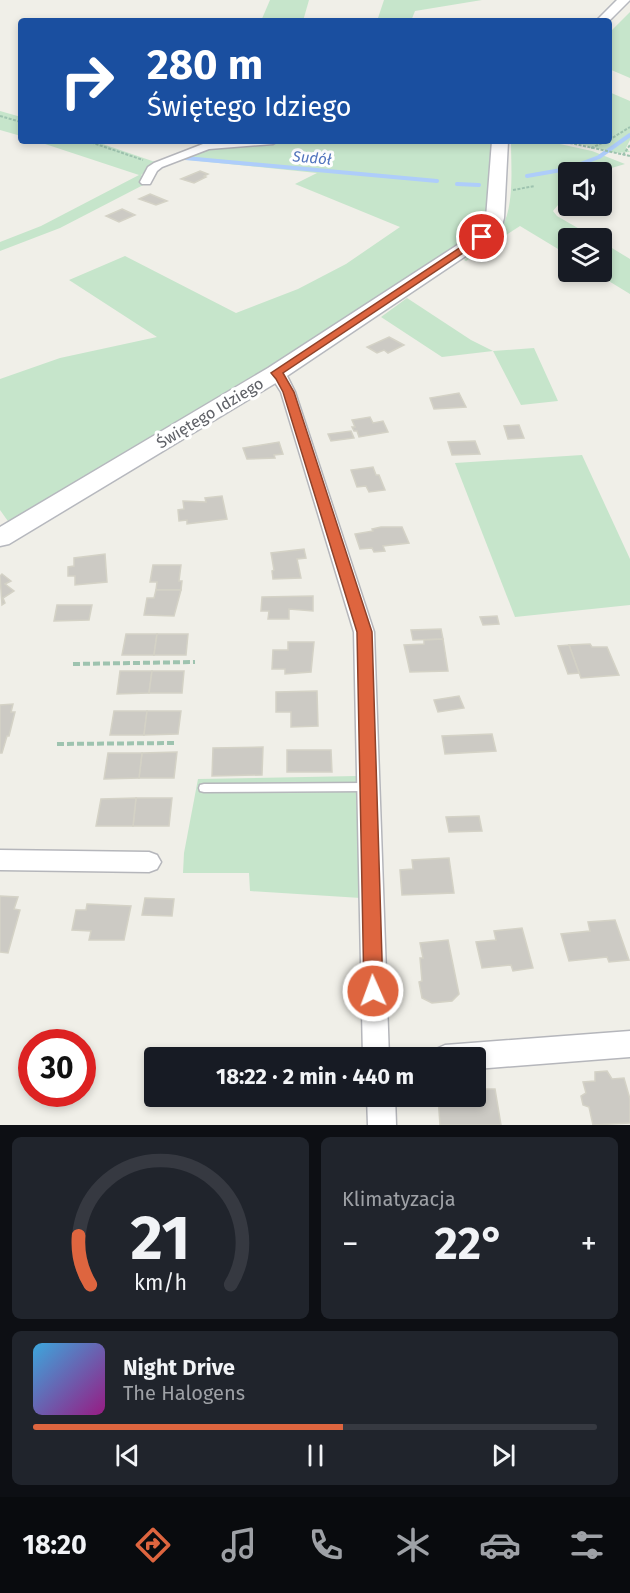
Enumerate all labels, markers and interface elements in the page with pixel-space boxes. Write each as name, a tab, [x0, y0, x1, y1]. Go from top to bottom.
text: 280 m	[147, 40, 263, 90]
icon: right	[48, 42, 126, 120]
text: Świętego Idziego	[147, 91, 352, 123]
water label: Sudół	[291, 147, 333, 169]
map controls	[558, 162, 612, 282]
button: sound	[558, 162, 612, 216]
pin	[456, 211, 507, 262]
icon: arrive	[465, 220, 498, 253]
button: layers	[558, 228, 612, 282]
street label: Świętego Idziego	[153, 373, 267, 452]
position arrow	[341, 959, 405, 1023]
speed limit sign: 30	[18, 1029, 96, 1107]
text: 18:22 · 2 min · 440 m	[216, 1063, 414, 1090]
text: Klimatyzacja	[342, 1187, 456, 1211]
text: 21	[131, 1201, 190, 1276]
text: 22°	[435, 1217, 505, 1271]
text: −	[342, 1224, 359, 1264]
text: +	[581, 1224, 597, 1264]
text: km/h	[134, 1270, 187, 1296]
text: Night Drive	[123, 1354, 235, 1381]
text: The Halogens	[123, 1381, 245, 1405]
icon: previous	[111, 1439, 144, 1472]
icon: pause	[299, 1439, 332, 1472]
icon: next	[487, 1439, 520, 1472]
icon: directions	[132, 1524, 174, 1566]
icon: music	[218, 1524, 260, 1566]
icon: phone	[305, 1524, 347, 1566]
icon: climate	[392, 1524, 434, 1566]
icon: car	[479, 1524, 521, 1566]
icon: filters	[566, 1524, 608, 1566]
text: 18:20	[22, 1529, 87, 1561]

